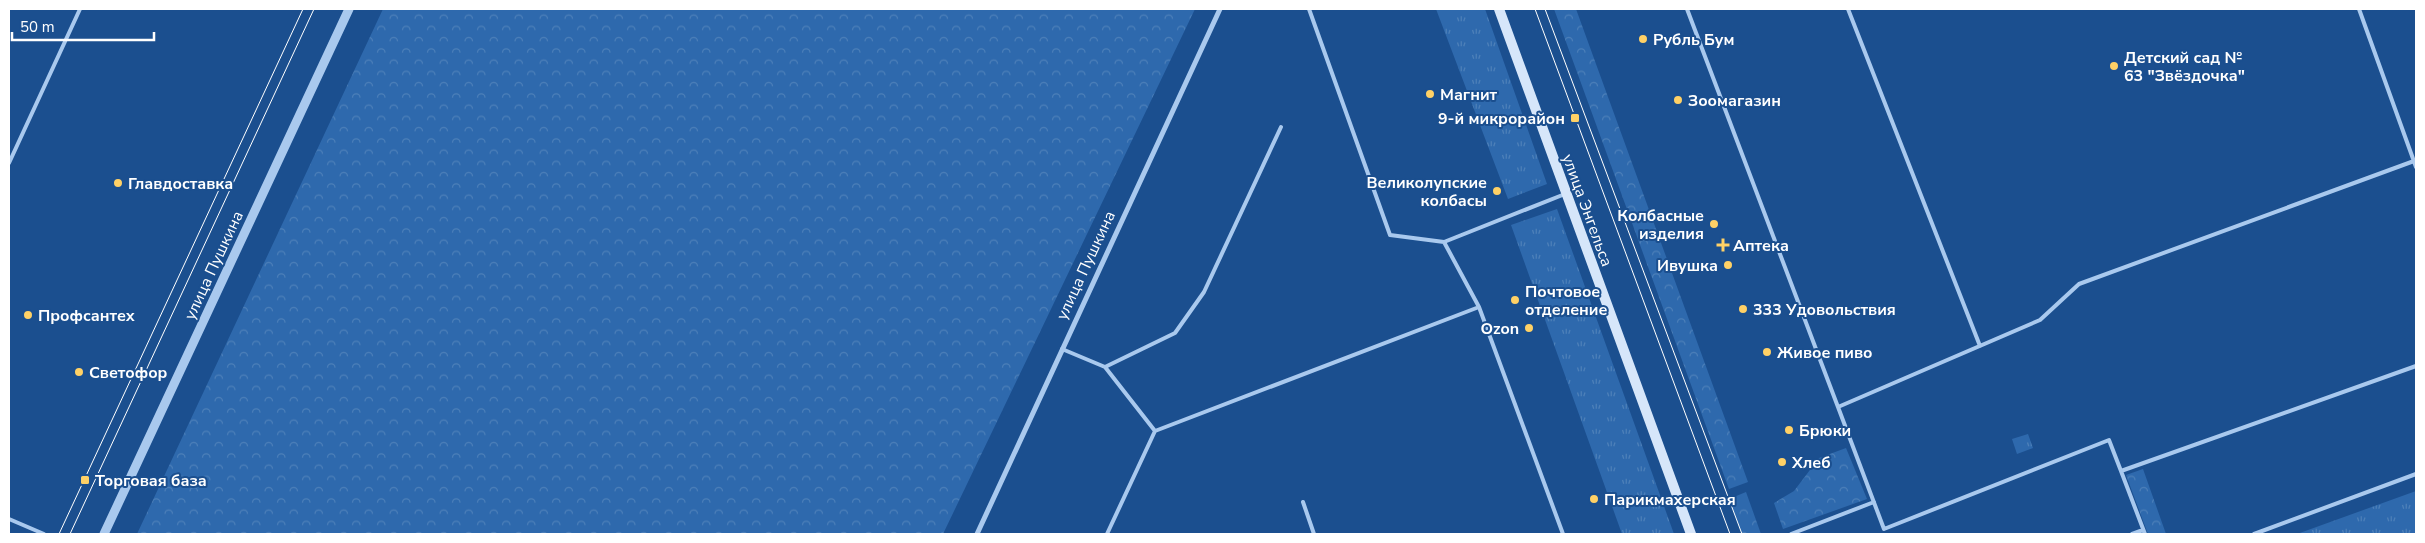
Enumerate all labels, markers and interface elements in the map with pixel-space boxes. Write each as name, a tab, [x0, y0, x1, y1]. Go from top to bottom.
scale bar	[12, 10, 155, 42]
text: 50 m	[20, 17, 55, 37]
place label: Рубль Бум	[1653, 29, 1734, 51]
marker: Рубль Бум	[1637, 33, 1649, 45]
place label: Детский сад № 63 "Звёздочка"	[2124, 47, 2245, 87]
marker: Детский сад № 63 "Звёздочка"	[2108, 60, 2120, 72]
place label: Магнит	[1440, 84, 1498, 106]
marker: Магнит	[1424, 88, 1436, 100]
place label: Зоомагазин	[1688, 90, 1781, 112]
marker: Зоомагазин	[1672, 94, 1684, 106]
place label: 9-й микрорайон	[1438, 108, 1565, 130]
marker: 9-й микрорайон	[1569, 112, 1581, 124]
street label: улица Энгельса	[1556, 151, 1618, 270]
place label: Великолупские колбасы	[1367, 172, 1487, 212]
place label: Главдоставка	[128, 173, 233, 195]
marker: Главдоставка	[112, 177, 124, 189]
marker: Великолупские колбасы	[1491, 185, 1503, 197]
place label: Колбасные изделия	[1617, 205, 1704, 245]
street label: улица Пушкина	[179, 207, 249, 323]
street label: улица Пушкина	[1051, 207, 1121, 323]
marker: Колбасные изделия	[1708, 218, 1720, 230]
place label: Аптека	[1733, 235, 1789, 257]
marker: Аптека	[1717, 239, 1729, 251]
place label: Ивушка	[1657, 255, 1718, 277]
marker: Ивушка	[1722, 259, 1734, 271]
place label: Почтовое отделение	[1525, 281, 1607, 321]
marker: Почтовое отделение	[1509, 294, 1521, 306]
place label: 333 Удовольствия	[1753, 299, 1896, 321]
marker: 333 Удовольствия	[1737, 303, 1749, 315]
place label: Профсантех	[38, 305, 135, 327]
marker: Профсантех	[22, 309, 34, 321]
place label: Ozon	[1480, 318, 1519, 340]
marker: Ozon	[1523, 322, 1535, 334]
place label: Живое пиво	[1777, 342, 1873, 364]
marker: Живое пиво	[1761, 346, 1773, 358]
place label: Светофор	[89, 362, 168, 384]
marker: Светофор	[73, 366, 85, 378]
place label: Брюки	[1799, 420, 1851, 442]
marker: Брюки	[1783, 424, 1795, 436]
place label: Хлеб	[1791, 452, 1831, 474]
marker: Хлеб	[1776, 456, 1788, 468]
place label: Торговая база	[95, 470, 207, 492]
marker: Торговая база	[79, 474, 91, 486]
place label: Парикмахерская	[1604, 489, 1736, 511]
marker: Парикмахерская	[1588, 493, 1600, 505]

